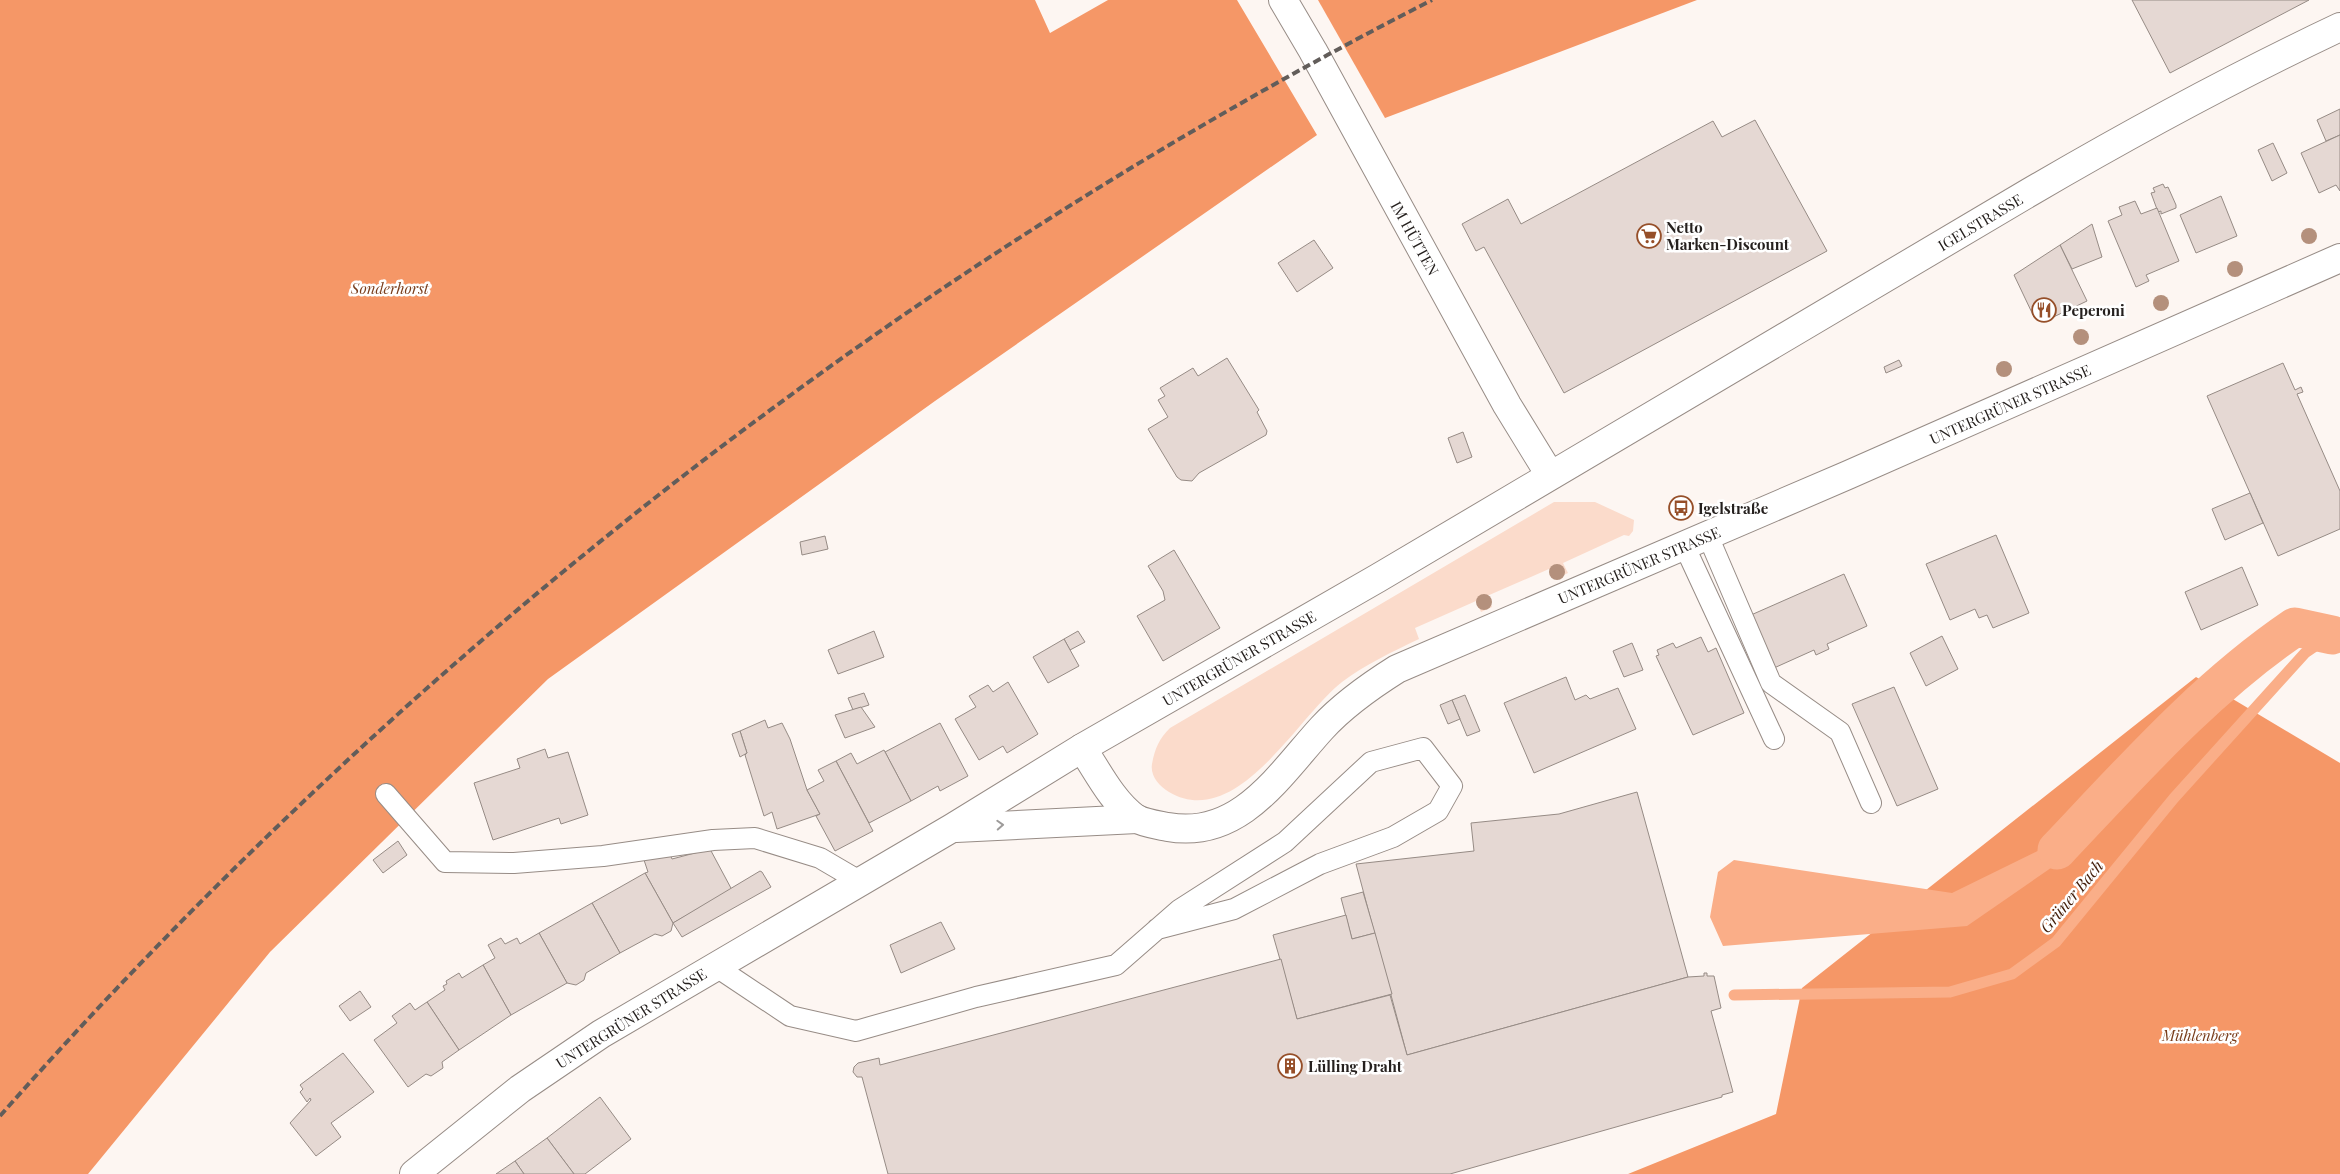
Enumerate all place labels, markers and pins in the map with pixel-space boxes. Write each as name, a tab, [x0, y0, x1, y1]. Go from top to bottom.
place label: Netto Marken-Discount	[1666, 217, 1790, 254]
supermarket icon: Netto Marken-Discount	[1636, 223, 1662, 249]
restaurant icon: Peperoni	[2031, 297, 2057, 323]
place label: Peperoni	[2062, 300, 2125, 320]
bus stop icon: Igelstraße	[1668, 495, 1694, 521]
place label: Igelstraße	[1698, 498, 1769, 518]
building icon: Lülling Draht	[1277, 1053, 1303, 1079]
place label: Lülling Draht	[1308, 1056, 1403, 1076]

